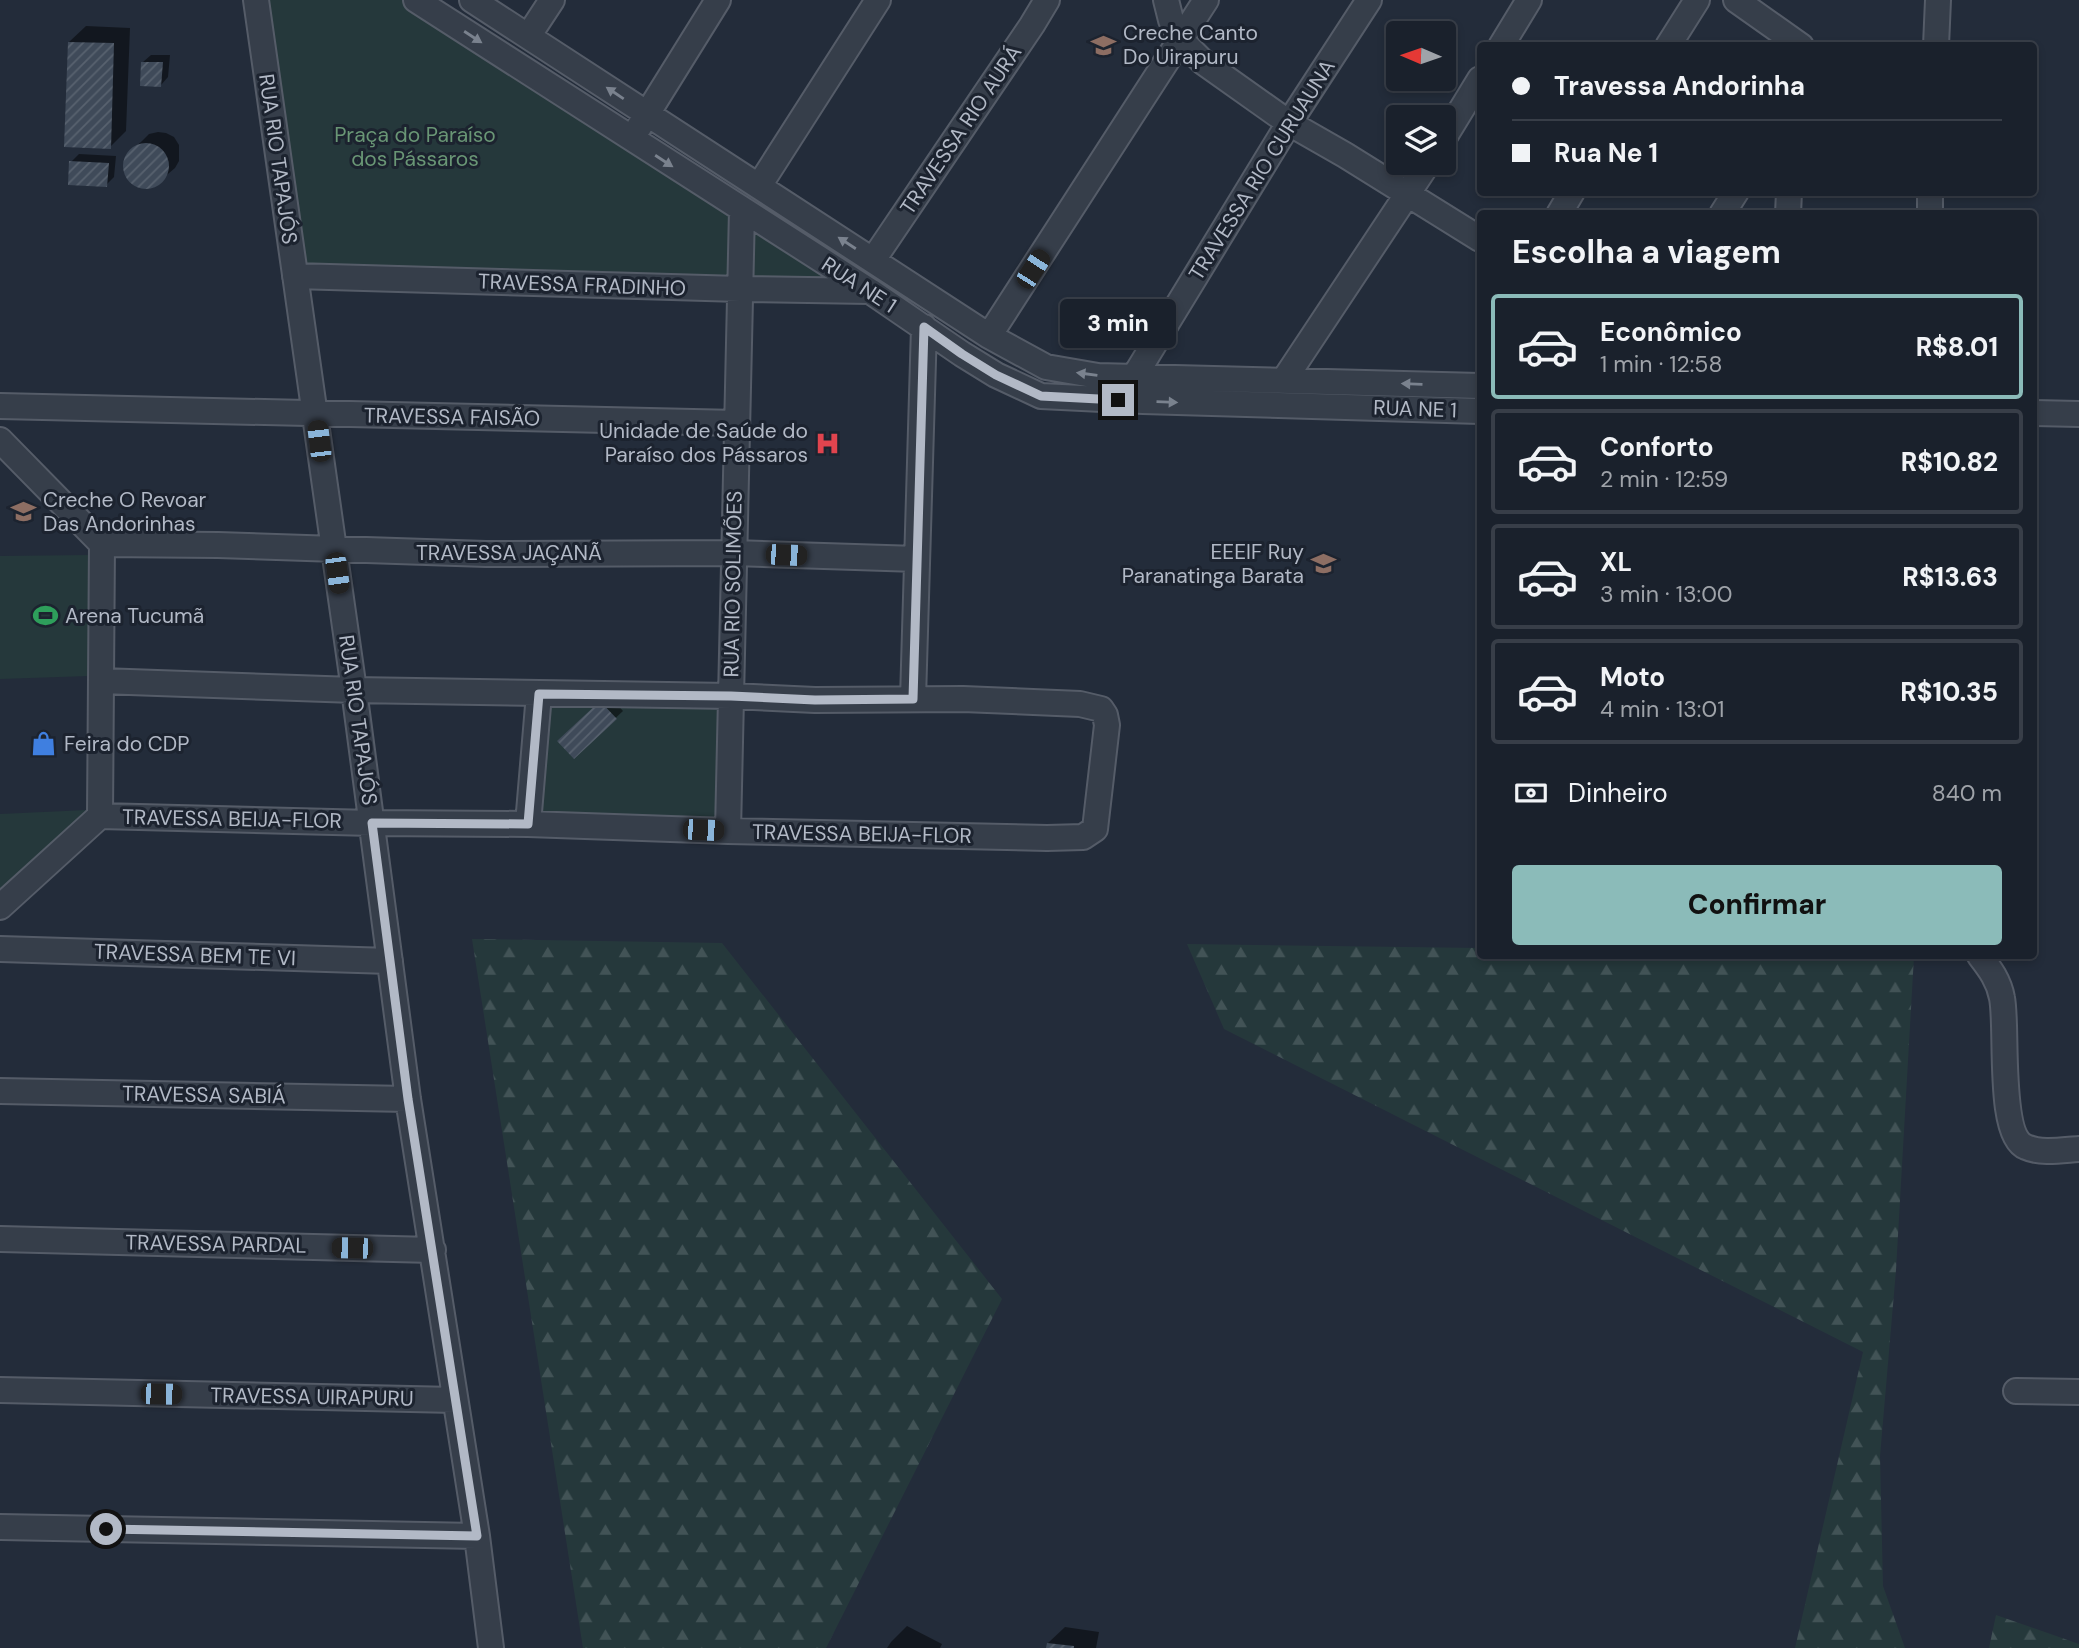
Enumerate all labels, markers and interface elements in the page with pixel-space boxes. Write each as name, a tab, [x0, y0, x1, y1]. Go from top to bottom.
place label: Creche Canto Do Uirapuru	[1123, 19, 1258, 71]
north arrow	[1386, 21, 1456, 91]
map controls	[1386, 21, 1456, 175]
one-way arrow	[464, 30, 483, 43]
school or university icon: Creche Canto Do Uirapuru	[1089, 31, 1117, 59]
street label: TRAVESSA RIO AURÁ	[894, 40, 1028, 220]
street label: TRAVESSA RIO CURUAUNA	[1183, 54, 1341, 286]
text: Travessa Andorinha	[1554, 69, 1805, 103]
street label: RUA RIO TAPAJÓS	[252, 72, 304, 246]
one-way arrow	[605, 87, 624, 100]
button: layers	[1386, 105, 1456, 175]
park label: Praça do Paraíso dos Pássaros	[334, 121, 496, 173]
text: Rua Ne 1	[1554, 136, 1658, 170]
one-way arrow	[655, 154, 674, 167]
text: Escolha a viagem	[1512, 231, 1781, 273]
one-way arrow	[837, 236, 857, 249]
car	[1013, 246, 1054, 292]
street label: RUA NE 1	[816, 250, 902, 320]
street label: TRAVESSA FRADINHO	[478, 267, 686, 303]
callout: 3 min	[1060, 298, 1176, 348]
text: 3 min	[1087, 308, 1149, 338]
icon: car	[1516, 315, 1579, 378]
text: Econômico	[1600, 315, 1742, 349]
text: R$8.01	[1916, 330, 1998, 364]
text: 1 min · 12:58	[1600, 349, 1722, 379]
one-way arrow	[1076, 369, 1098, 380]
one-way arrow	[1401, 378, 1423, 389]
route end	[1102, 384, 1134, 416]
street label: RUA NE 1	[1373, 394, 1457, 424]
one-way arrow	[1156, 396, 1178, 408]
street label: TRAVESSA FAISÃO	[364, 401, 540, 433]
place label: Unidade de Saúde do Paraíso dos Pássaros	[599, 417, 808, 469]
car	[307, 419, 332, 463]
hospital icon: Unidade de Saúde do Paraíso dos Pássaros	[814, 429, 842, 457]
icon: car	[1516, 430, 1579, 493]
text: Conforto	[1600, 430, 1714, 464]
text: R$10.82	[1901, 445, 1998, 479]
text: 2 min · 12:59	[1600, 464, 1728, 494]
place label: Creche O Revoar Das Andorinhas	[43, 486, 207, 538]
street label: RUA RIO SOLIMÕES	[717, 490, 749, 678]
school or university icon: Creche O Revoar Das Andorinhas	[9, 498, 37, 526]
place label: EEEIF Ruy Paranatinga Barata	[1122, 538, 1304, 590]
street label: TRAVESSA JAÇANÃ	[416, 539, 602, 567]
car	[765, 544, 808, 566]
icon: car	[1516, 545, 1579, 608]
text: XL	[1600, 545, 1632, 579]
school or university icon: EEEIF Ruy Paranatinga Barata	[1310, 550, 1338, 578]
car	[324, 551, 351, 595]
text: R$13.63	[1902, 560, 1998, 594]
text: 3 min · 13:00	[1600, 579, 1733, 609]
sports icon: Arena Tucumã	[31, 602, 59, 630]
place label: Arena Tucumã	[65, 602, 204, 630]
street label: RUA RIO TAPAJÓS	[332, 633, 384, 807]
icon: car	[1516, 660, 1579, 723]
text: Moto	[1600, 660, 1665, 694]
text: R$10.35	[1900, 675, 1998, 709]
text: 4 min · 13:01	[1600, 694, 1724, 724]
shop icon: Feira do CDP	[30, 730, 58, 758]
place label: Feira do CDP	[64, 730, 189, 758]
icon: cash	[1512, 774, 1550, 812]
text: Dinheiro	[1568, 776, 1668, 810]
text: 840 m	[1932, 778, 2002, 808]
street label: TRAVESSA BEIJA-FLOR	[122, 803, 342, 835]
street label: TRAVESSA BEIJA-FLOR	[752, 818, 972, 850]
car	[682, 819, 725, 841]
button: Confirmar	[1512, 865, 2002, 945]
street label: TRAVESSA BEM TE VI	[94, 937, 296, 973]
street label: TRAVESSA SABIÁ	[122, 1080, 286, 1110]
street label: TRAVESSA PARDAL	[125, 1228, 307, 1260]
car	[331, 1237, 374, 1259]
street label: TRAVESSA UIRAPURU	[210, 1381, 414, 1413]
car	[140, 1383, 183, 1405]
route start	[90, 1513, 122, 1545]

